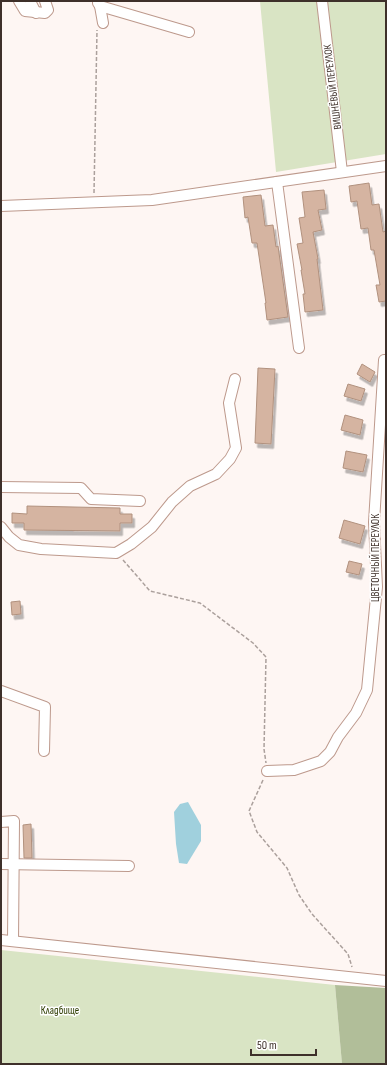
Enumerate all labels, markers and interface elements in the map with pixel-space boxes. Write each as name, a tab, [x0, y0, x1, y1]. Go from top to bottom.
street label: ВИШНЁВЫЙ ПЕРЕУЛОК	[320, 44, 344, 130]
street label: ЦВЕТОЧНЫЙ ПЕРЕУЛОК	[368, 514, 382, 602]
park label: Кладбище	[41, 1004, 79, 1017]
scale bar	[251, 1031, 316, 1057]
text: 50 m	[257, 1038, 277, 1053]

